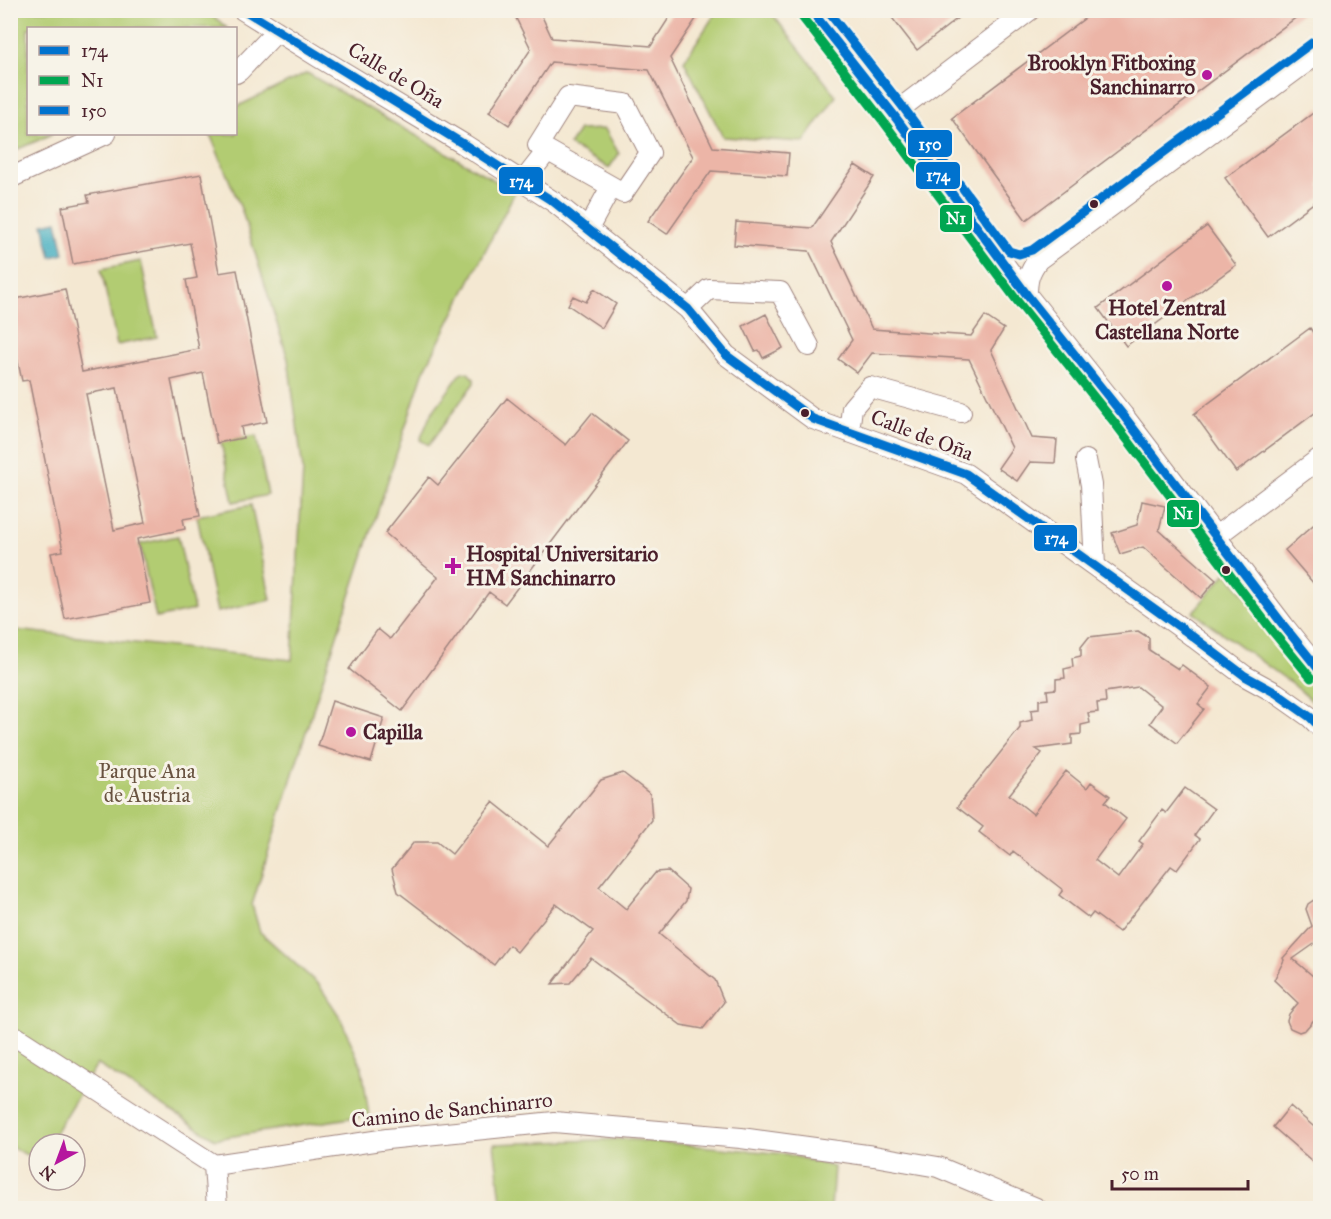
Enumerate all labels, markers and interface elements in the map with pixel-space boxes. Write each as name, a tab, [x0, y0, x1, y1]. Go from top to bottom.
legend	[27, 27, 237, 135]
street label: Calle de Oña	[343, 36, 449, 114]
text: 174	[81, 40, 108, 62]
place label: Brooklyn Fitboxing Sanchinarro	[1027, 50, 1196, 100]
marker: Brooklyn Fitboxing Sanchinarro	[1200, 68, 1214, 82]
text: N1	[81, 70, 103, 92]
text: 150	[81, 100, 107, 122]
line badge: 150	[907, 129, 953, 158]
text: 150	[919, 135, 941, 154]
line badge: 174	[915, 161, 961, 190]
line badge: 174	[498, 166, 544, 195]
text: 174	[926, 166, 951, 186]
text: 174	[509, 172, 534, 192]
unlabelled marker	[1088, 198, 1100, 210]
line badge: N1	[939, 204, 973, 233]
text: N1	[946, 209, 967, 228]
marker: Hotel Zentral Castellana Norte	[1160, 279, 1174, 293]
place label: Hotel Zentral Castellana Norte	[1095, 295, 1239, 345]
street label: Calle de Oña	[867, 404, 977, 466]
unlabelled marker	[799, 407, 811, 419]
line badge: N1	[1166, 499, 1200, 528]
text: N1	[1173, 504, 1194, 523]
line badge: 174	[1033, 524, 1078, 552]
text: 174	[1044, 529, 1069, 549]
place label: Hospital Universitario HM Sanchinarro	[466, 541, 659, 591]
marker: Hospital Universitario HM Sanchinarro	[444, 557, 462, 575]
unlabelled marker	[1220, 564, 1232, 576]
place label: Capilla	[363, 719, 424, 745]
marker: Capilla	[344, 725, 358, 739]
park label: Parque Ana de Austria	[98, 758, 196, 808]
street label: Camino de Sanchinarro	[350, 1086, 554, 1134]
north arrow	[27, 1132, 87, 1192]
scale bar	[1112, 1153, 1248, 1191]
text: N	[36, 1161, 59, 1185]
text: 50 m	[1121, 1163, 1159, 1185]

